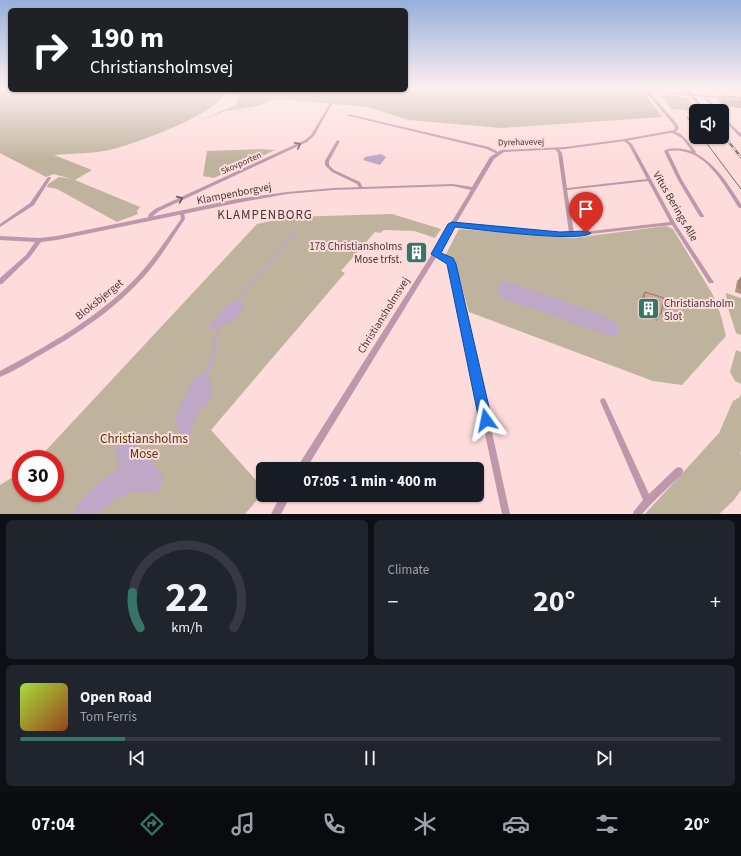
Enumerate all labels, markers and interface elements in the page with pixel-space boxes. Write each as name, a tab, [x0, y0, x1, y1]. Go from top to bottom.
text: 190 m	[90, 18, 164, 58]
icon: right	[24, 24, 76, 76]
text: Christiansholmsvej	[90, 55, 233, 80]
map controls	[689, 104, 729, 144]
button: sound	[689, 104, 729, 144]
street label: Dyrehavevej	[498, 136, 544, 149]
one-way arrow	[294, 142, 301, 150]
street label: Skovporten	[219, 149, 264, 178]
street label: Vitus Berings Alle	[649, 168, 702, 245]
street label: Klampenborgvej	[195, 179, 273, 208]
pin	[569, 192, 603, 233]
one-way arrow	[176, 196, 183, 204]
icon: arrive	[575, 198, 597, 220]
district label: KLAMPENBORG	[217, 206, 313, 224]
place label: 178 Christiansholms Mose trfst.	[309, 239, 402, 267]
building icon: 178 Christiansholms Mose trfst.	[404, 239, 430, 265]
street label: Christiansholmsvej	[354, 274, 413, 356]
street label: Bloksbjerget	[72, 275, 127, 323]
building icon: Christiansholm Slot	[636, 296, 662, 322]
place label: Christiansholm Slot	[664, 296, 734, 324]
position arrow	[465, 399, 507, 441]
park label: Christiansholms Mose	[100, 430, 188, 463]
speed limit sign: 30	[12, 450, 64, 502]
text: 07:05 · 1 min · 400 m	[303, 471, 437, 492]
text: Climate	[388, 561, 429, 579]
text: 22	[165, 567, 209, 627]
text: 20°	[533, 580, 576, 623]
text: −	[388, 586, 398, 618]
text: +	[710, 586, 721, 618]
text: km/h	[171, 616, 203, 637]
text: Open Road	[80, 687, 152, 708]
text: Tom Ferris	[80, 708, 137, 726]
icon: previous	[126, 747, 148, 769]
icon: pause	[359, 747, 381, 769]
icon: next	[593, 747, 615, 769]
icon: directions	[138, 810, 166, 838]
icon: music	[229, 810, 257, 838]
icon: phone	[320, 810, 348, 838]
icon: climate	[411, 810, 439, 838]
icon: car	[502, 810, 530, 838]
icon: filters	[593, 810, 621, 838]
text: 07:04	[32, 812, 75, 837]
text: 20°	[684, 812, 710, 837]

